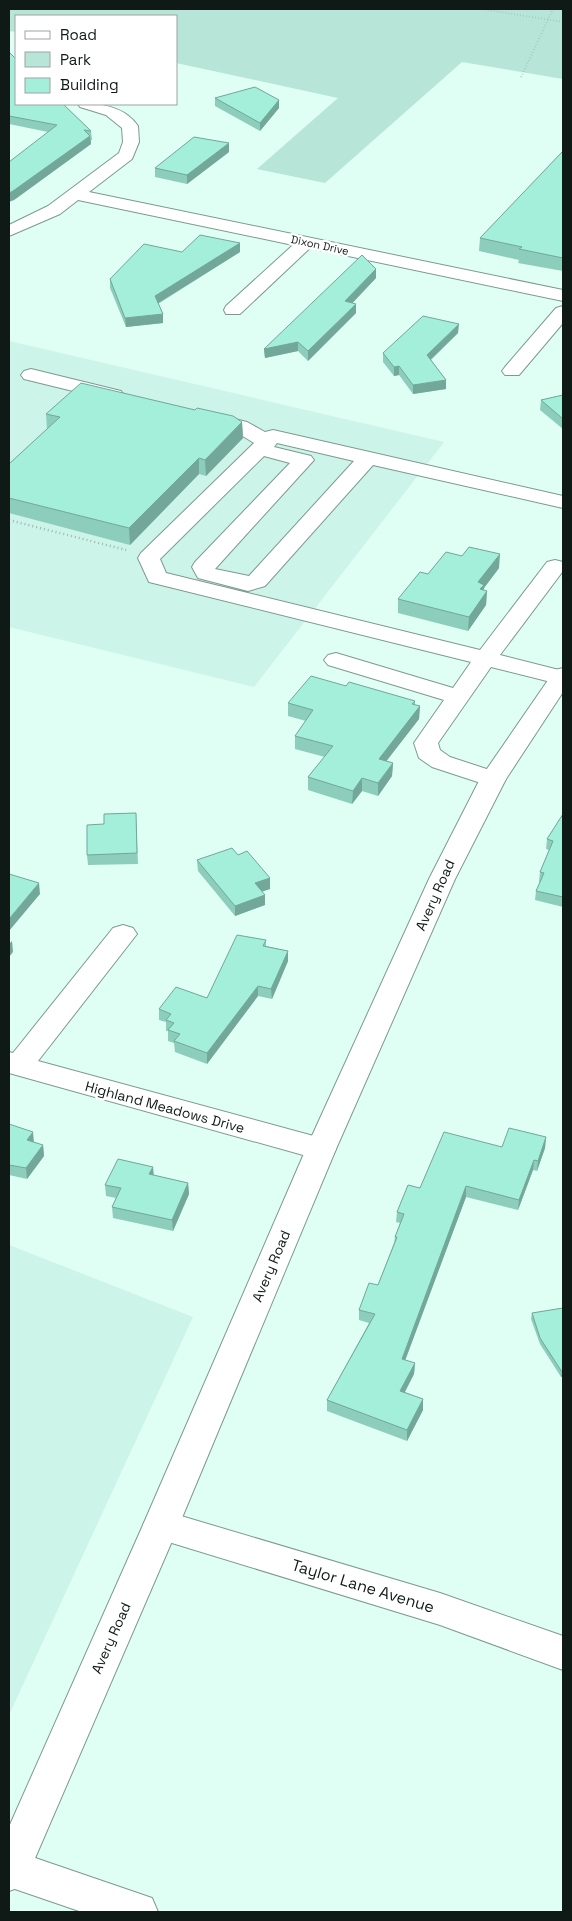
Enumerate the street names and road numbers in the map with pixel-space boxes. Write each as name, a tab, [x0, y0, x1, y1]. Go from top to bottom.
street label: Dixon Drive	[290, 232, 350, 258]
street label: Avery Road	[411, 857, 459, 933]
street label: Highland Meadows Drive	[83, 1077, 247, 1137]
street label: Avery Road	[248, 1228, 294, 1304]
street label: Taylor Lane Avenue	[289, 1554, 437, 1618]
street label: Avery Road	[87, 1600, 135, 1676]

